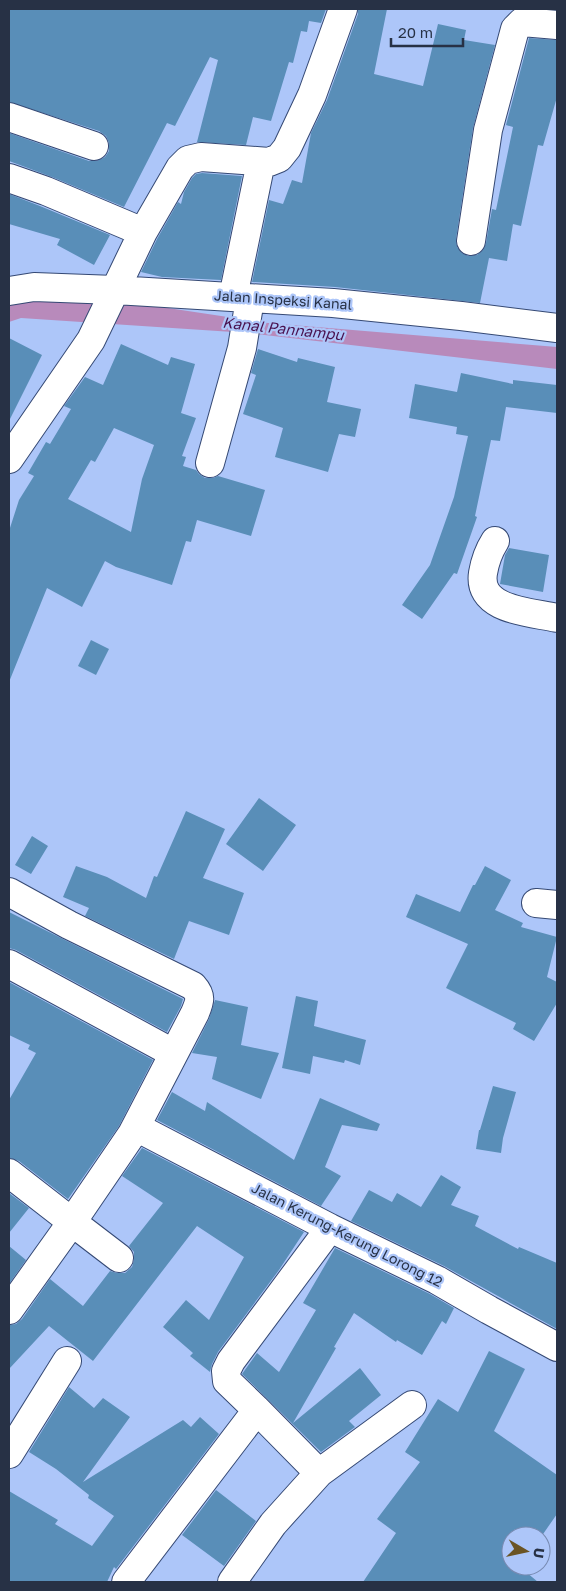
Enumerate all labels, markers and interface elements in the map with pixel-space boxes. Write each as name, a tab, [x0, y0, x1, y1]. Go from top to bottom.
scale bar	[391, 15, 464, 47]
text: 20 m	[398, 23, 433, 41]
street label: Jalan Inspeksi Kanal	[213, 286, 353, 313]
water label: Kanal Pannampu	[222, 313, 345, 343]
street label: Jalan Kerung-Kerung Lorong 12	[249, 1179, 445, 1290]
north arrow	[501, 1526, 551, 1576]
text: U	[530, 1547, 549, 1559]

